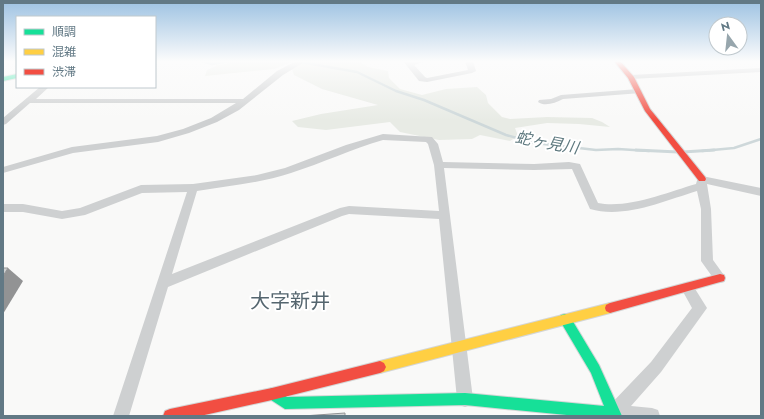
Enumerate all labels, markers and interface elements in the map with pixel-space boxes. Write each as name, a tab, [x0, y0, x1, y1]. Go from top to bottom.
legend	[16, 16, 156, 88]
north arrow	[708, 16, 748, 56]
text: N	[719, 17, 732, 35]
text: 順調	[52, 23, 76, 41]
text: 混雑	[52, 43, 76, 61]
text: 渋滞	[52, 63, 76, 81]
water label: 蛇ヶ見川	[513, 126, 582, 160]
district label: 大字新井	[250, 287, 330, 316]

